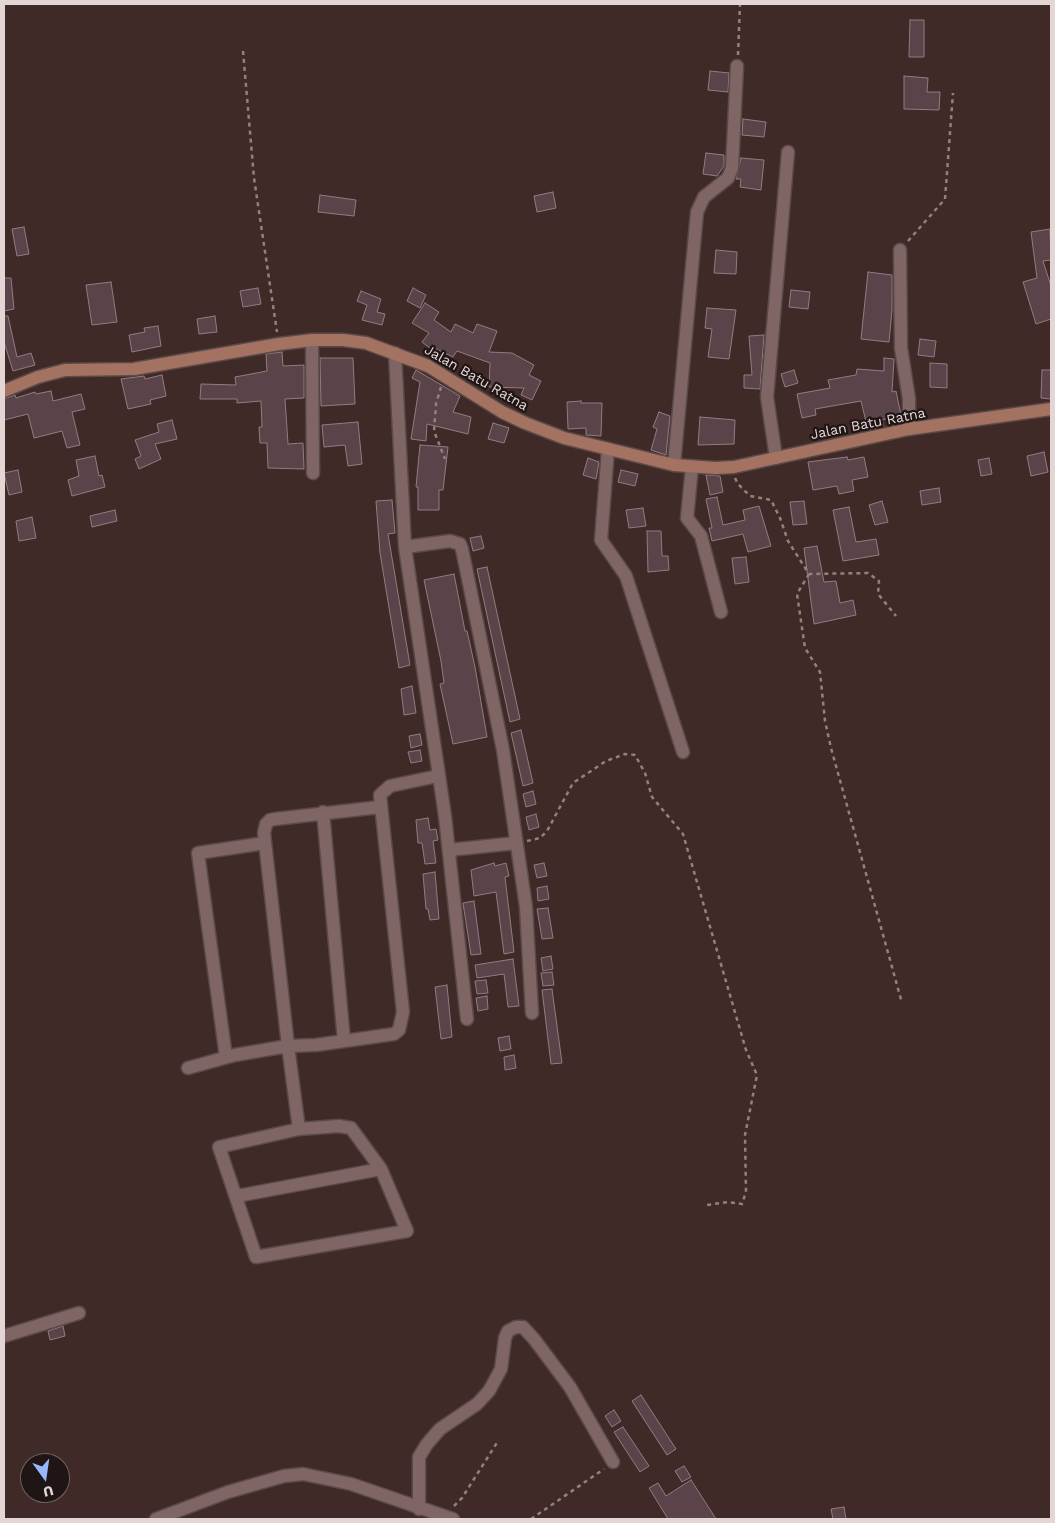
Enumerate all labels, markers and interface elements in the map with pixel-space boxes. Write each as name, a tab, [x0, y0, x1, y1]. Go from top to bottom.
street label: Jalan Batu Ratna	[421, 342, 531, 414]
street label: Jalan Batu Ratna	[809, 405, 927, 443]
north arrow	[20, 1453, 70, 1503]
text: U	[42, 1483, 55, 1501]

